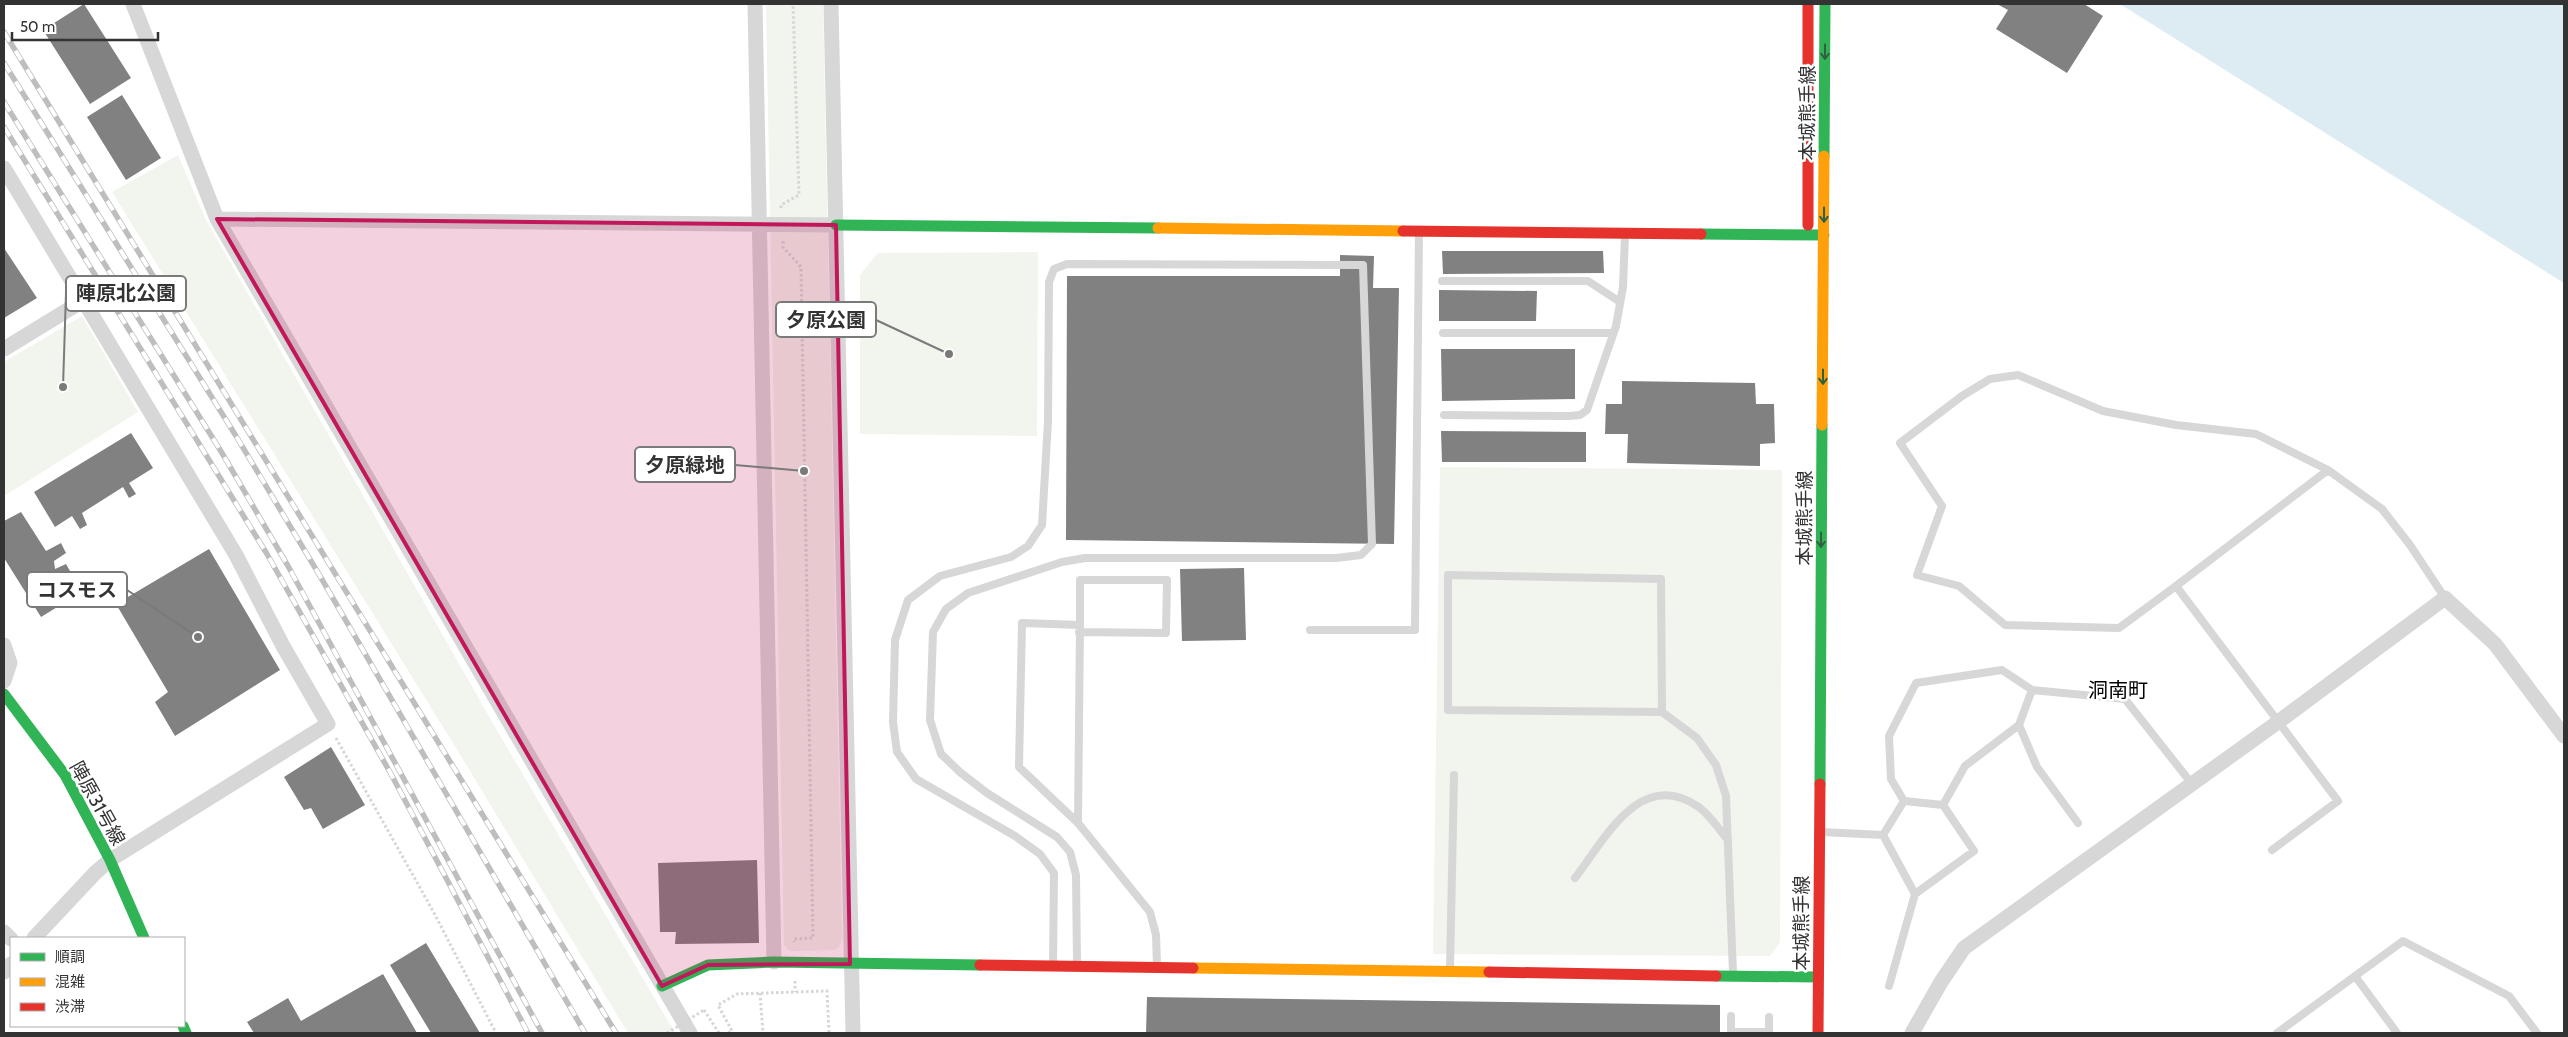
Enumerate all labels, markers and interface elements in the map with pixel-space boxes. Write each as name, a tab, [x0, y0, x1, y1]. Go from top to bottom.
scale bar	[12, 10, 159, 42]
text: 50 m	[20, 18, 55, 36]
one-way arrow	[1820, 44, 1830, 60]
street label: 本城熊手線	[1796, 65, 1819, 161]
one-way arrow	[1819, 206, 1829, 223]
callout: 陣原北公園	[66, 276, 186, 311]
text: 陣原北公園	[76, 281, 176, 305]
callout: 夕原公園	[776, 302, 876, 337]
text: 夕原公園	[786, 308, 866, 332]
one-way arrow	[1818, 369, 1828, 385]
callout: 夕原緑地	[635, 447, 735, 482]
text: 夕原緑地	[645, 453, 725, 477]
street label: 本城熊手線	[1793, 470, 1816, 566]
one-way arrow	[1816, 532, 1826, 548]
callout: コスモス	[27, 572, 127, 607]
text: コスモス	[37, 578, 117, 602]
district label: 洞南町	[2088, 678, 2148, 702]
street label: 陣原31号線	[65, 757, 130, 849]
street label: 本城熊手線	[1790, 875, 1813, 971]
legend	[10, 937, 185, 1027]
text: 順調	[55, 948, 85, 966]
text: 混雑	[55, 973, 85, 991]
text: 渋滞	[55, 998, 85, 1016]

